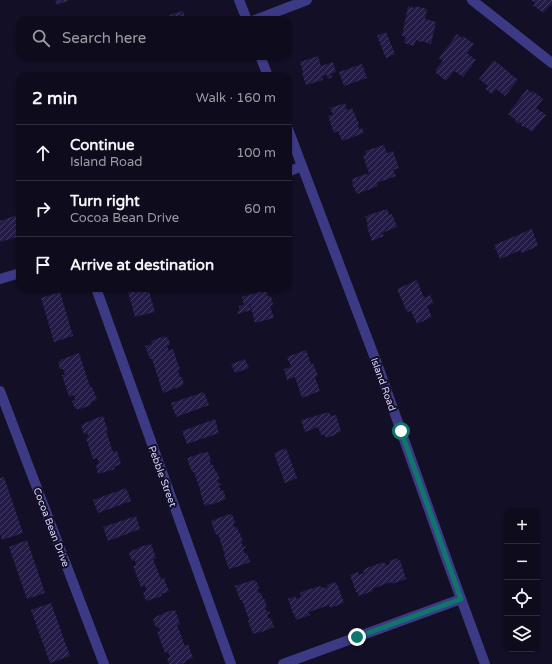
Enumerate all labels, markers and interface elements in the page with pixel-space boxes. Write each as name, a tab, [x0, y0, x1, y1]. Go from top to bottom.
search box	[16, 16, 292, 60]
icon: search	[30, 27, 52, 49]
text: Search here	[62, 29, 146, 47]
text: 2 min	[32, 88, 77, 109]
text: Walk · 160 m	[196, 90, 276, 106]
text: Continue	[70, 136, 134, 154]
icon: ahead	[32, 142, 54, 164]
text: 100 m	[236, 145, 276, 161]
text: Island Road	[70, 154, 143, 170]
text: Turn right	[70, 192, 140, 210]
icon: right	[32, 198, 54, 220]
text: 60 m	[244, 201, 276, 217]
text: Cocoa Bean Drive	[70, 210, 179, 226]
icon: arrive	[32, 254, 54, 276]
text: Arrive at destination	[70, 256, 214, 274]
street label: Island Road	[368, 356, 398, 413]
route start	[392, 422, 410, 440]
street label: Pebble Street	[145, 444, 179, 509]
street label: Cocoa Bean Drive	[30, 486, 72, 569]
map controls	[504, 508, 540, 652]
button: +	[504, 508, 540, 544]
button: −	[504, 544, 540, 580]
button: locate	[504, 580, 540, 616]
button: layers	[504, 616, 540, 652]
route end	[348, 628, 366, 646]

